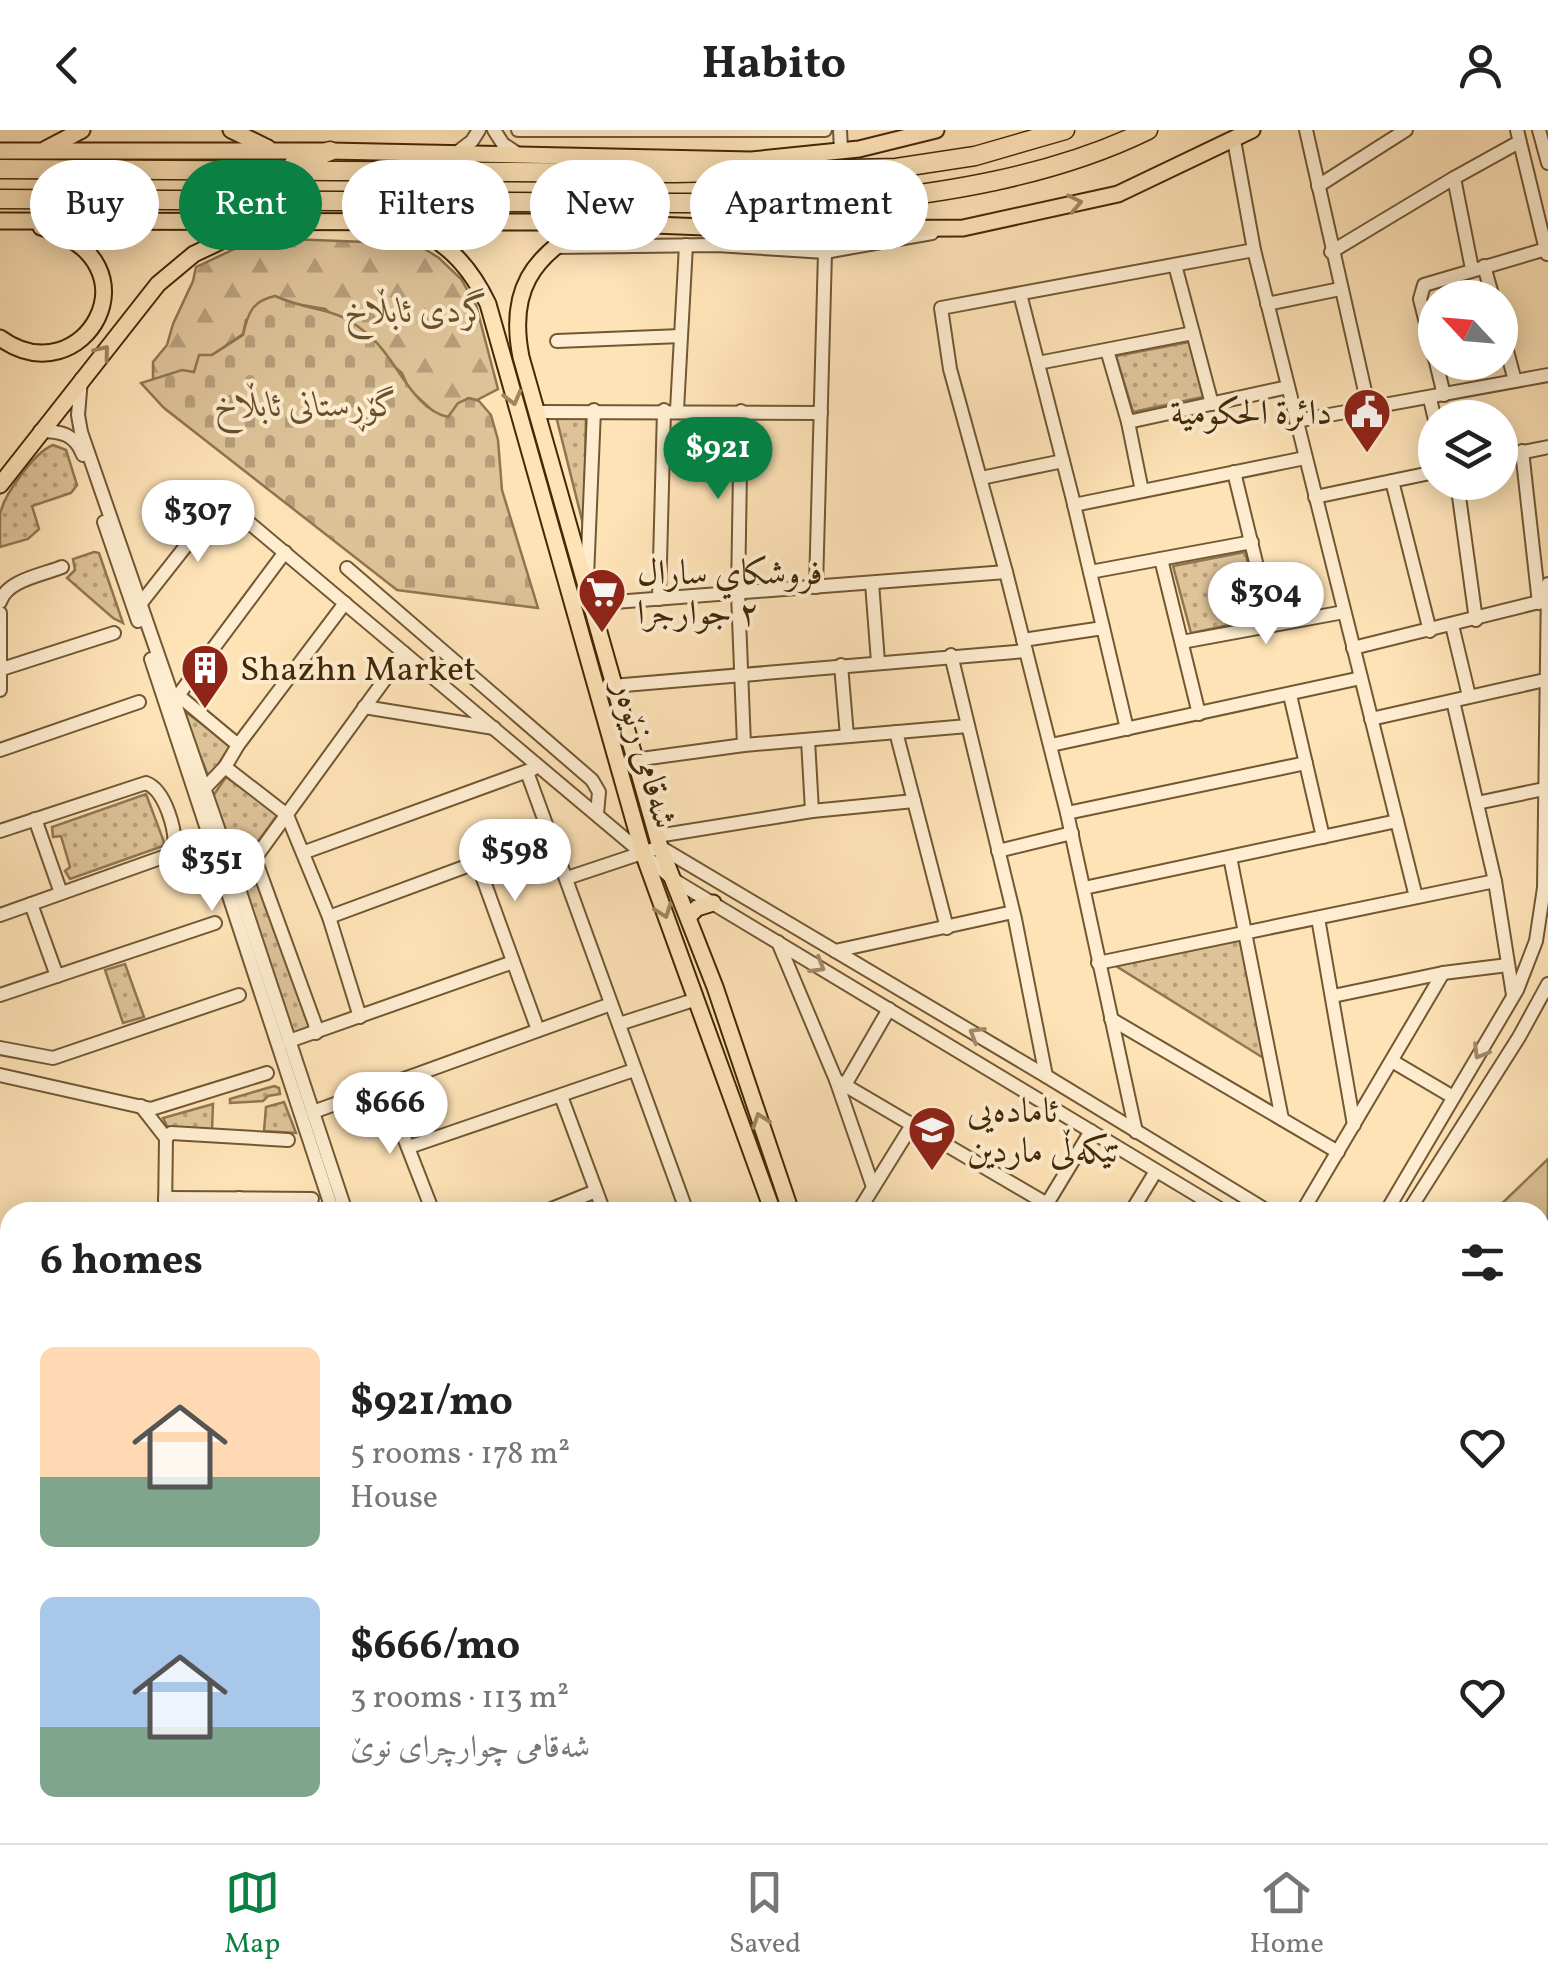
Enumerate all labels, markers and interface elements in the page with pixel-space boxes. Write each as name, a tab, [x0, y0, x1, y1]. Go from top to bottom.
text: Habito	[702, 34, 846, 97]
icon: back	[40, 38, 95, 93]
icon: person	[1453, 38, 1508, 93]
chip: Buy	[30, 160, 159, 250]
chip: Rent	[179, 160, 322, 250]
chip: Filters	[342, 160, 510, 250]
chip: New	[530, 160, 670, 250]
chip: Apartment	[690, 160, 928, 250]
one-way arrow	[1066, 194, 1083, 215]
north arrow	[1418, 280, 1518, 380]
map controls	[1418, 280, 1518, 500]
park label: گردی ئابڵاخ	[345, 288, 491, 341]
one-way arrow	[91, 346, 109, 364]
park label: گۆڕستانی ئابڵاخ	[214, 382, 400, 435]
public building icon: دائرة الحكومية	[1341, 386, 1393, 454]
one-way arrow	[501, 389, 522, 406]
place label: دائرة الحكومية	[1170, 391, 1332, 439]
button: layers	[1418, 400, 1518, 500]
pin: $921	[659, 417, 777, 502]
text: $921	[685, 427, 751, 471]
pin: $307	[139, 480, 257, 565]
text: $307	[164, 490, 232, 534]
place label: فروشكاي سارال ٢ جوارجرا	[637, 551, 823, 639]
pin: $304	[1207, 562, 1325, 647]
supermarket icon: فروشكاي سارال ٢ جوارجرا	[576, 566, 628, 634]
text: $304	[1230, 572, 1302, 616]
building icon: Shazhn Market	[179, 642, 231, 710]
place label: Shazhn Market	[240, 647, 476, 695]
street label: شەقامی زێوەر	[598, 672, 687, 835]
pin: $598	[456, 819, 574, 904]
pin: $351	[153, 829, 271, 914]
text: $598	[481, 829, 549, 873]
text: $351	[181, 839, 243, 883]
one-way arrow	[652, 901, 673, 918]
one-way arrow	[807, 954, 825, 973]
one-way arrow	[969, 1027, 987, 1046]
one-way arrow	[1473, 1041, 1492, 1059]
pin: $666	[331, 1072, 449, 1157]
text: $666	[355, 1082, 425, 1126]
place label: ئامادەیی تێکەڵی ماردین	[967, 1089, 1120, 1177]
school or university icon: ئامادەیی تێکەڵی ماردین	[906, 1104, 958, 1172]
one-way arrow	[751, 1113, 771, 1130]
text: 6 homes	[40, 1233, 203, 1292]
icon: filters	[1455, 1235, 1510, 1290]
text: $921/mo	[350, 1374, 513, 1433]
icon: home	[120, 1387, 240, 1507]
icon: heart	[1455, 1420, 1510, 1475]
text: 5 rooms · 178 m²	[350, 1433, 570, 1477]
text: House	[350, 1477, 438, 1521]
text: $666/mo	[350, 1618, 520, 1677]
icon: home	[120, 1637, 240, 1757]
icon: heart	[1455, 1670, 1510, 1725]
text: 3 rooms · 113 m²	[350, 1677, 569, 1721]
text: شەقامی چوارچرای نوێ	[350, 1727, 590, 1771]
tab: Map	[224, 1865, 280, 1964]
tab: Saved	[729, 1865, 801, 1964]
tab: Home	[1250, 1865, 1324, 1964]

